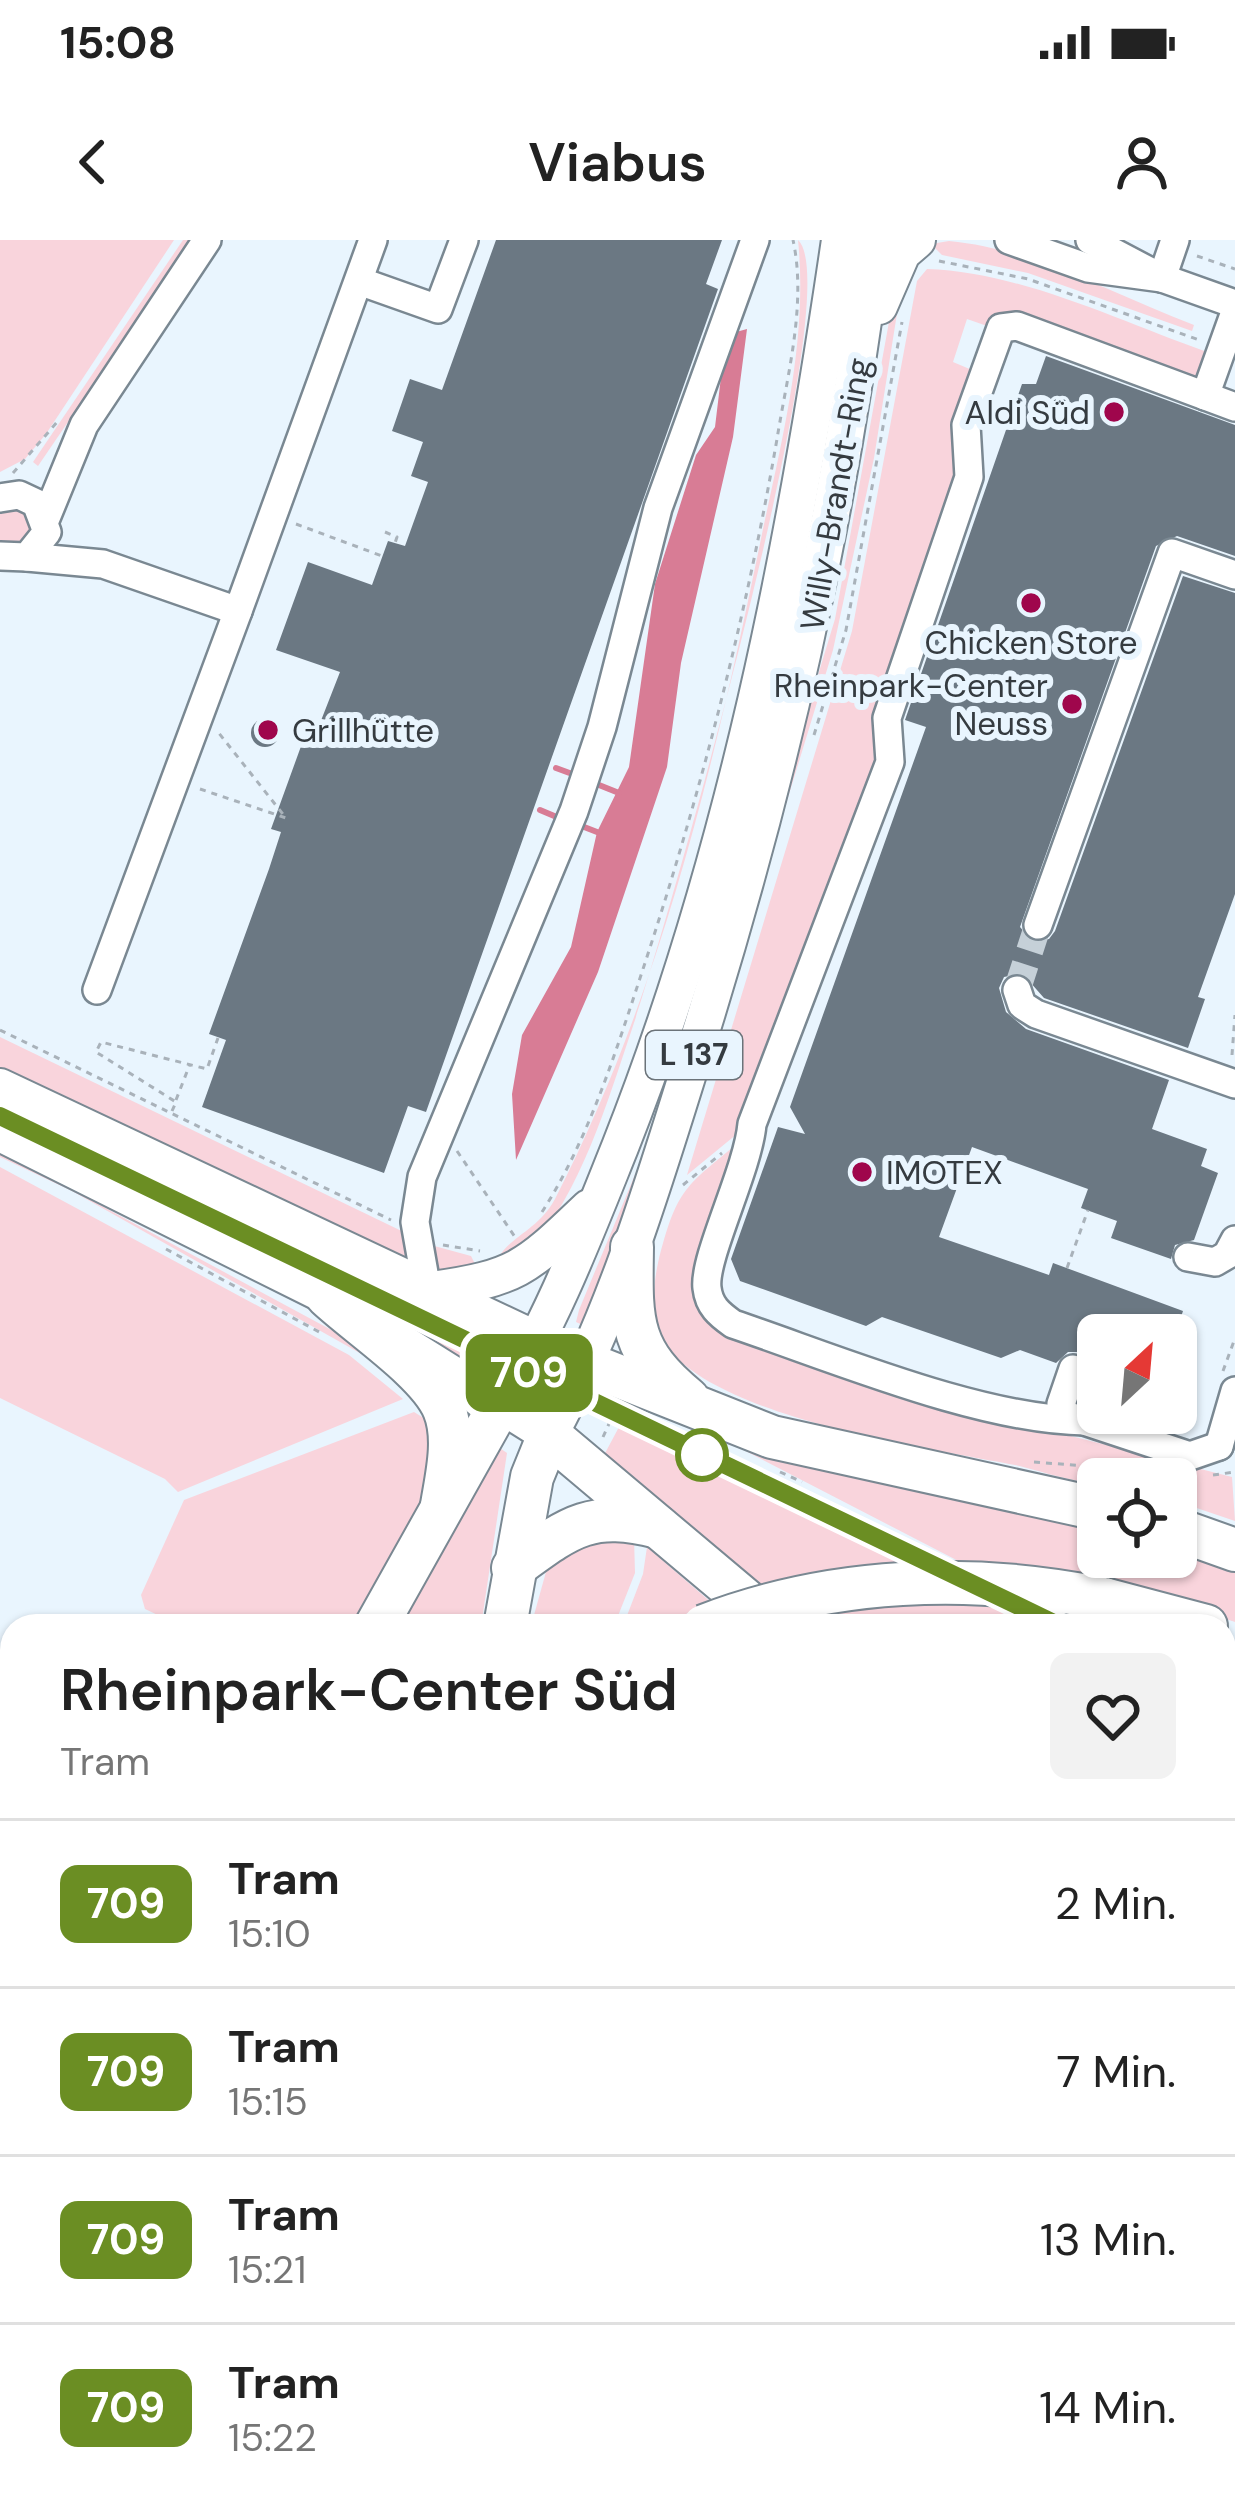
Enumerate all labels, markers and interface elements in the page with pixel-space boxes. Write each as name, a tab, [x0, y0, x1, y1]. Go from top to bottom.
text: 15:08	[60, 13, 176, 72]
text: Viabus	[528, 127, 707, 198]
icon: back	[60, 129, 126, 195]
icon: person	[1109, 129, 1175, 195]
street label: Willy-Brandt-Ring	[790, 354, 881, 634]
place label: Aldi Süd	[965, 391, 1090, 434]
marker: Aldi Süd	[1101, 399, 1127, 425]
marker: Chicken Store	[1018, 590, 1044, 616]
place label: Chicken Store	[925, 621, 1137, 664]
place label: Rheinpark-Center Neuss	[774, 664, 1048, 745]
marker: Rheinpark-Center Neuss	[1059, 691, 1085, 717]
place label: Grillhütte	[292, 709, 434, 752]
marker: Grillhütte	[255, 717, 281, 743]
road number: L 137	[646, 1031, 742, 1079]
place label: IMOTEX	[886, 1151, 1003, 1194]
marker: IMOTEX	[849, 1159, 875, 1185]
north arrow	[1077, 1314, 1197, 1434]
map controls	[1077, 1314, 1197, 1578]
line badge: 709	[460, 1334, 598, 1412]
text: 709	[490, 1345, 568, 1400]
unlabelled marker	[677, 1430, 727, 1480]
button: locate	[1077, 1458, 1197, 1578]
text: Rheinpark-Center Süd	[60, 1653, 678, 1728]
button: heart	[1050, 1653, 1176, 1779]
text: Tram	[60, 1736, 150, 1787]
text: Tram	[228, 1849, 340, 1908]
text: 2 Min.	[1055, 1874, 1176, 1933]
text: 709	[87, 1876, 165, 1931]
text: 15:10	[228, 1908, 311, 1959]
text: Tram	[228, 2017, 340, 2076]
text: 7 Min.	[1057, 2042, 1176, 2101]
text: 709	[87, 2044, 165, 2099]
text: 15:15	[228, 2076, 308, 2127]
text: Tram	[228, 2185, 340, 2244]
text: 13 Min.	[1040, 2210, 1176, 2269]
text: 709	[87, 2212, 165, 2267]
text: 15:21	[228, 2244, 306, 2295]
text: Tram	[228, 2353, 340, 2412]
text: 14 Min.	[1039, 2378, 1176, 2437]
text: 709	[87, 2380, 165, 2435]
text: 15:22	[228, 2412, 317, 2463]

